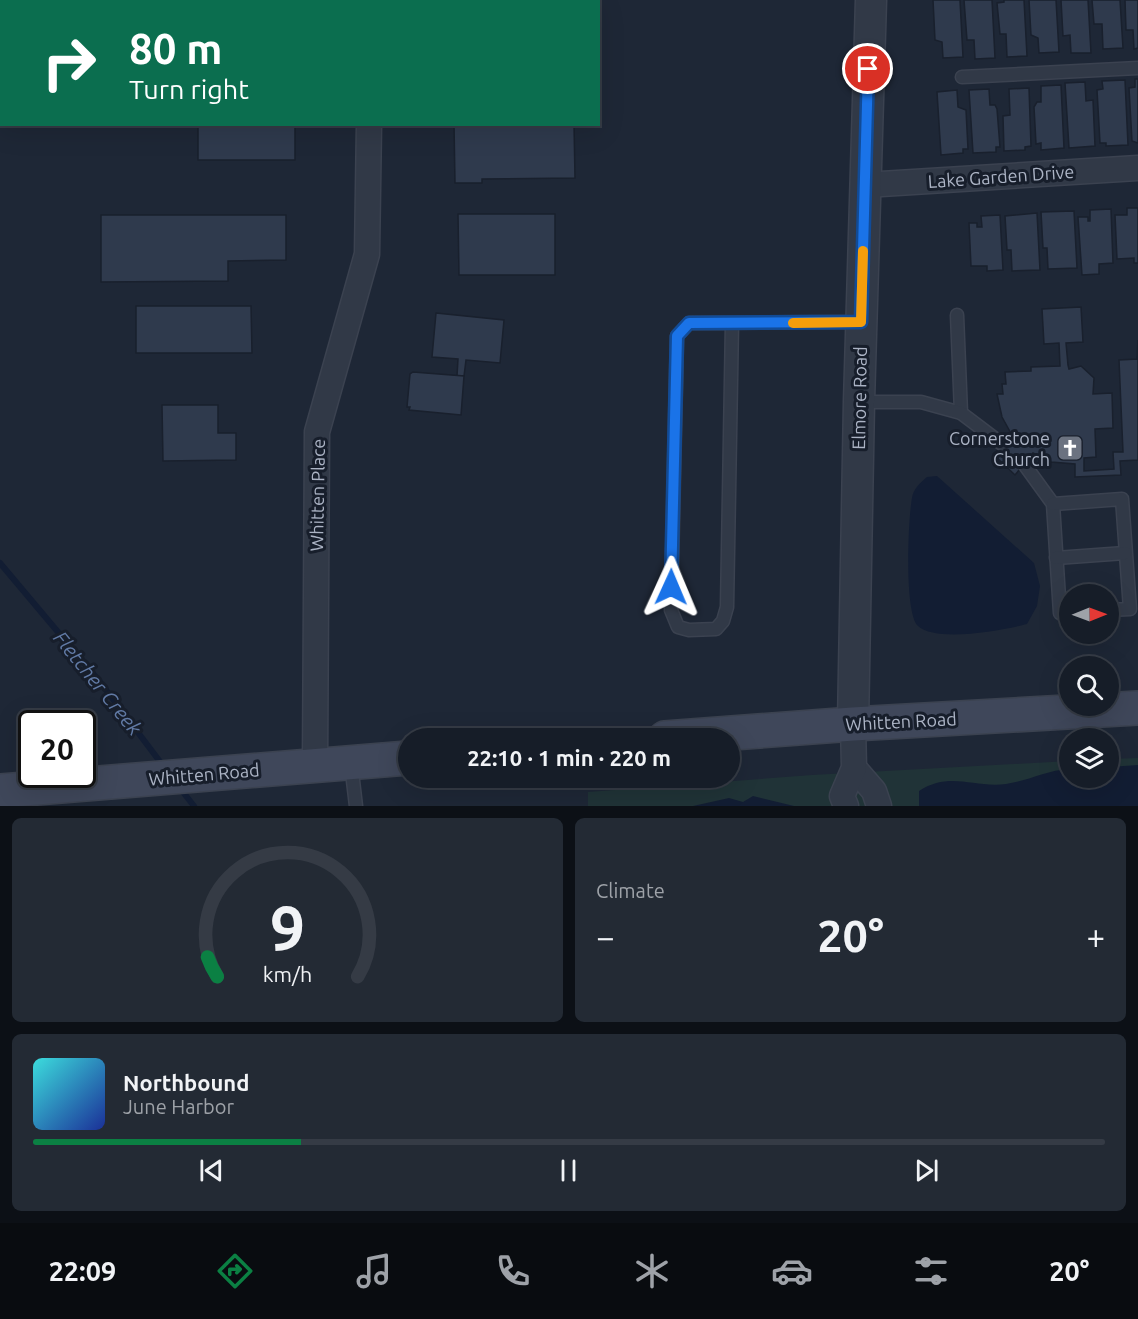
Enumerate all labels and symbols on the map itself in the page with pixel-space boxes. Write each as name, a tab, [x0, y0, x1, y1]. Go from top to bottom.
pin	[842, 43, 893, 94]
street label: Lake Garden Drive	[927, 161, 1075, 191]
street label: Elmore Road	[848, 346, 870, 450]
place label: Cornerstone Church	[949, 428, 1050, 469]
church icon: Cornerstone Church	[1055, 433, 1085, 463]
street label: Whitten Place	[306, 438, 328, 552]
position arrow	[639, 555, 703, 619]
north arrow	[1059, 584, 1119, 644]
water label: Fletcher Creek	[49, 626, 147, 740]
street label: Whitten Road	[845, 708, 957, 734]
speed limit sign: 20	[18, 710, 96, 788]
street label: Whitten Road	[148, 759, 260, 789]

